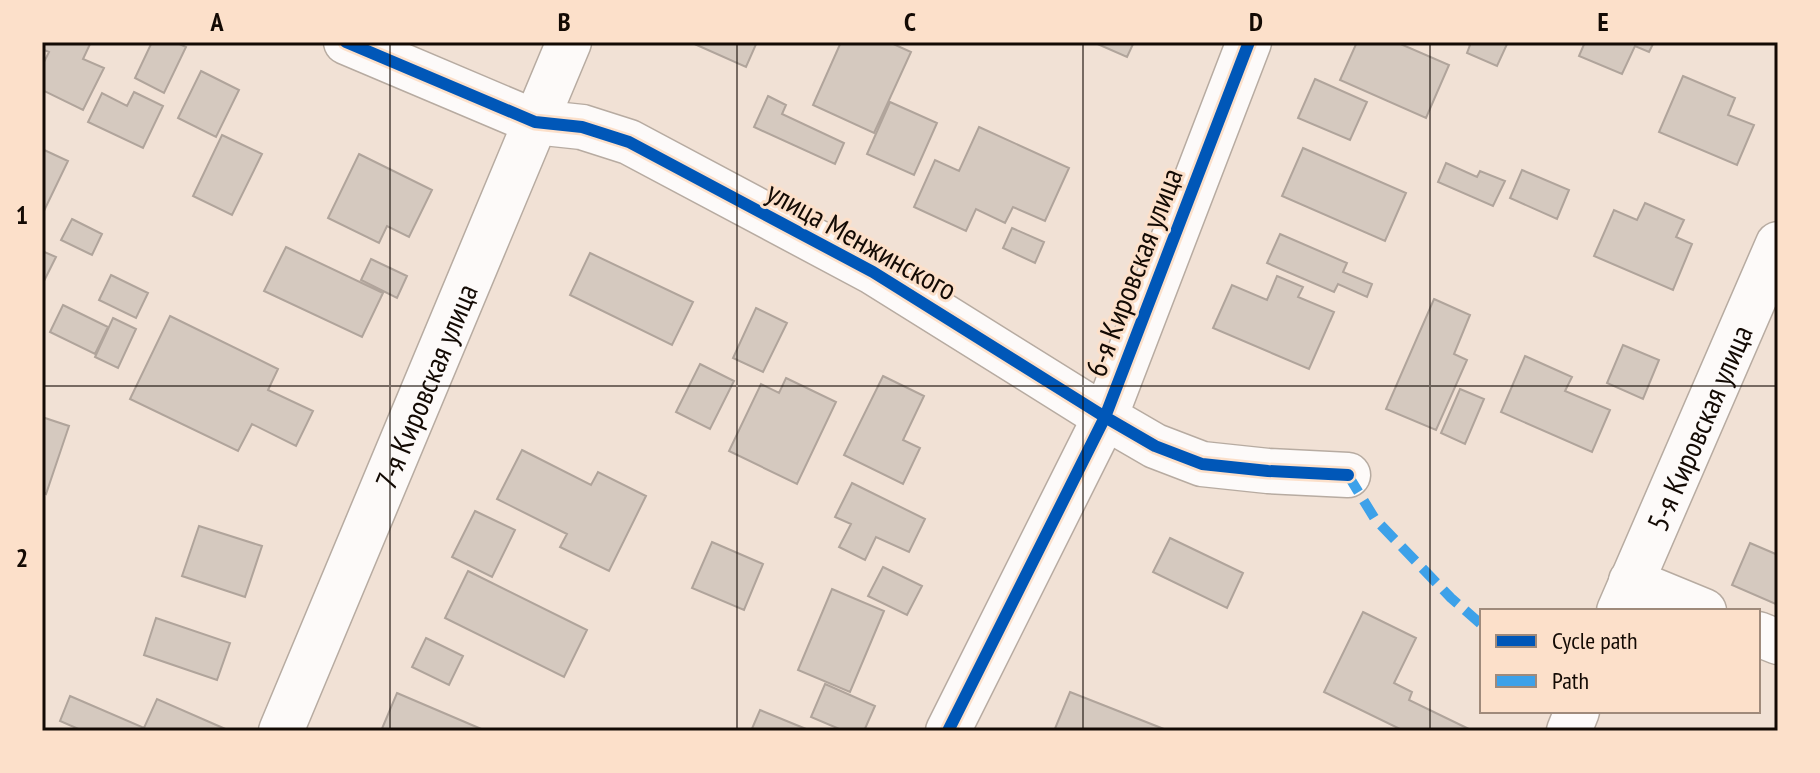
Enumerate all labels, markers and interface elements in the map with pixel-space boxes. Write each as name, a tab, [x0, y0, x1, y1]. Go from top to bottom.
text: A	[209, 5, 224, 38]
text: B	[558, 5, 571, 38]
text: C	[904, 5, 916, 38]
text: D	[1249, 5, 1263, 38]
text: E	[1597, 5, 1609, 38]
street label: 6-я Кировская улица	[1075, 162, 1191, 382]
street label: улица Менжинского	[760, 172, 964, 308]
text: 1	[16, 198, 28, 231]
street label: 7-я Кировская улица	[365, 278, 485, 494]
street label: 5-я Кировская улица	[1637, 319, 1760, 536]
text: 2	[16, 541, 28, 574]
legend	[1480, 609, 1760, 713]
text: Cycle path	[1552, 625, 1638, 656]
text: Path	[1552, 665, 1589, 696]

